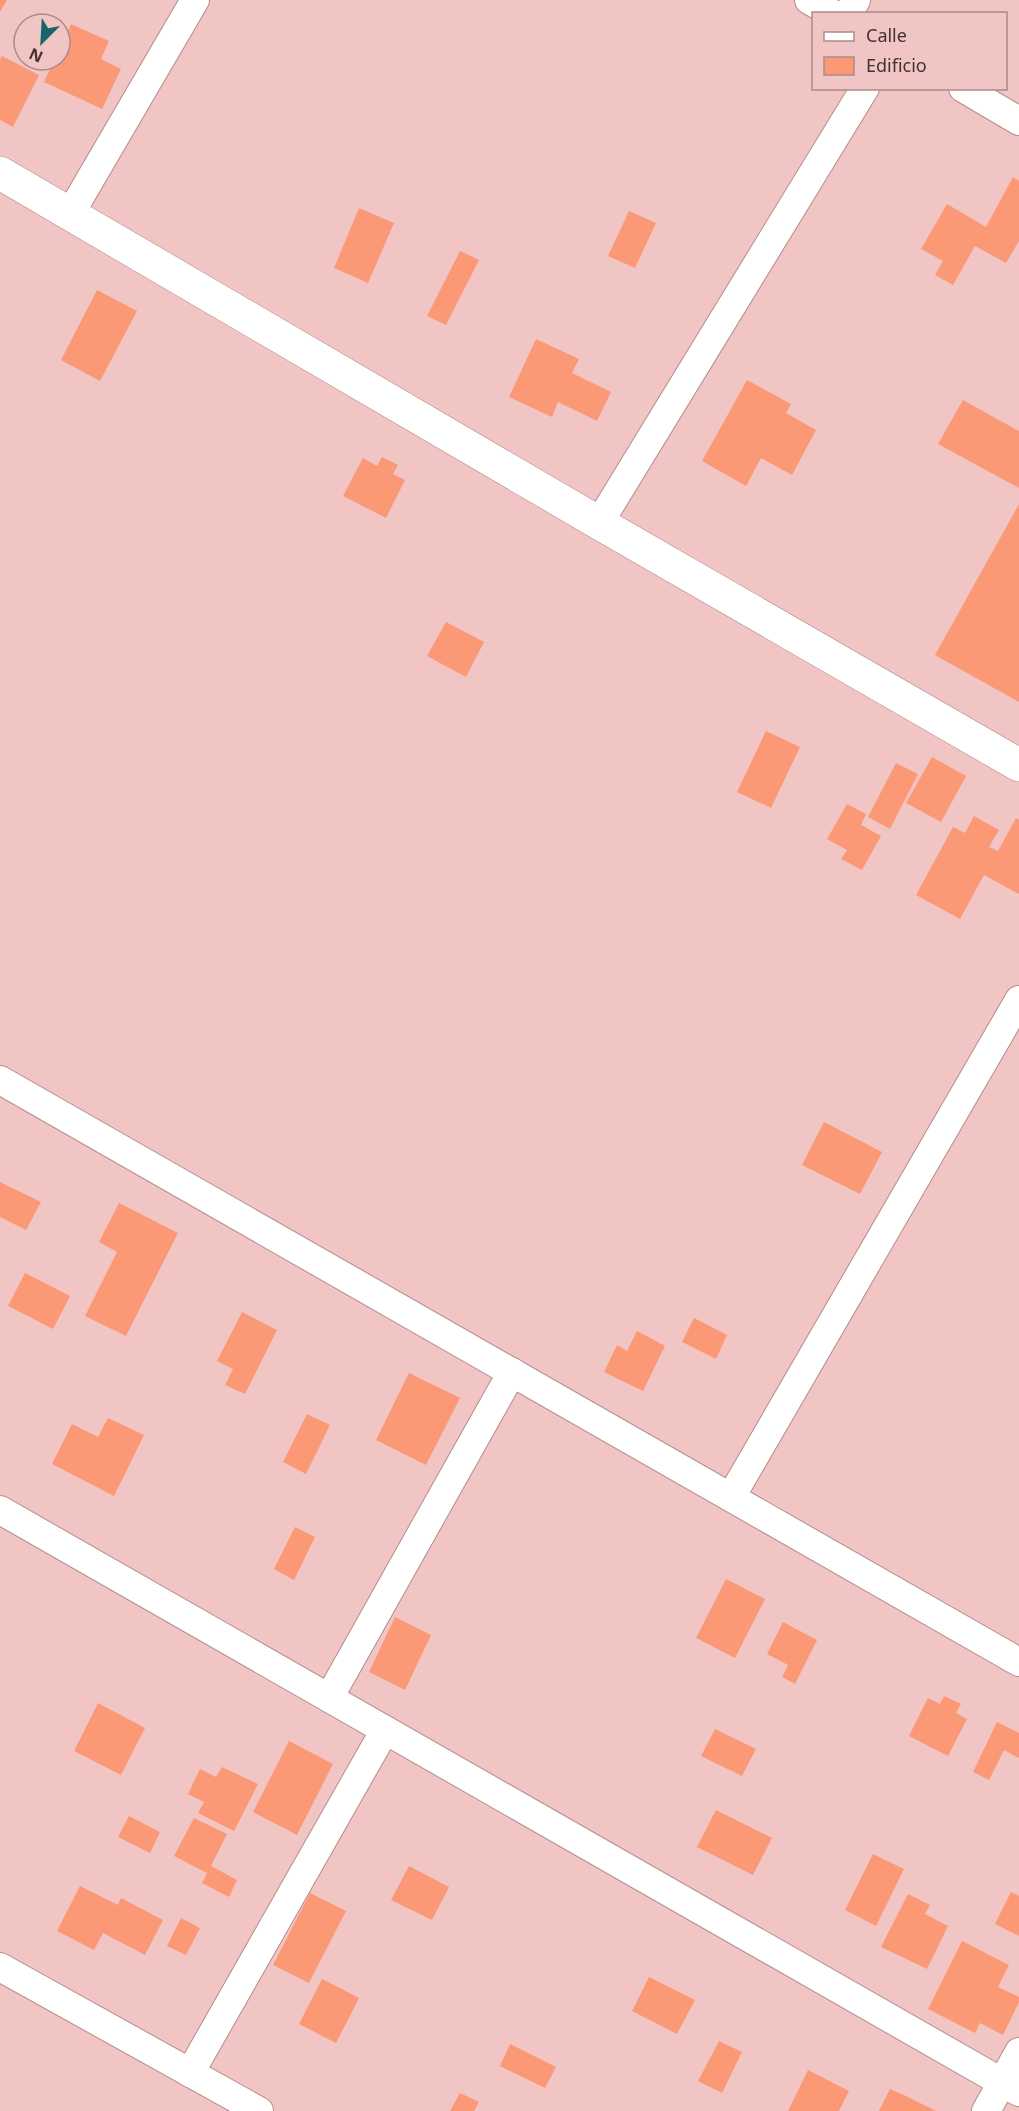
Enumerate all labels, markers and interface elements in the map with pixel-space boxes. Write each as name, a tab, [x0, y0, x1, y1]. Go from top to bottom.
north arrow	[12, 12, 72, 72]
legend	[812, 12, 1007, 90]
text: Calle	[866, 23, 907, 47]
text: N	[25, 43, 46, 68]
text: Edificio	[866, 53, 927, 77]

